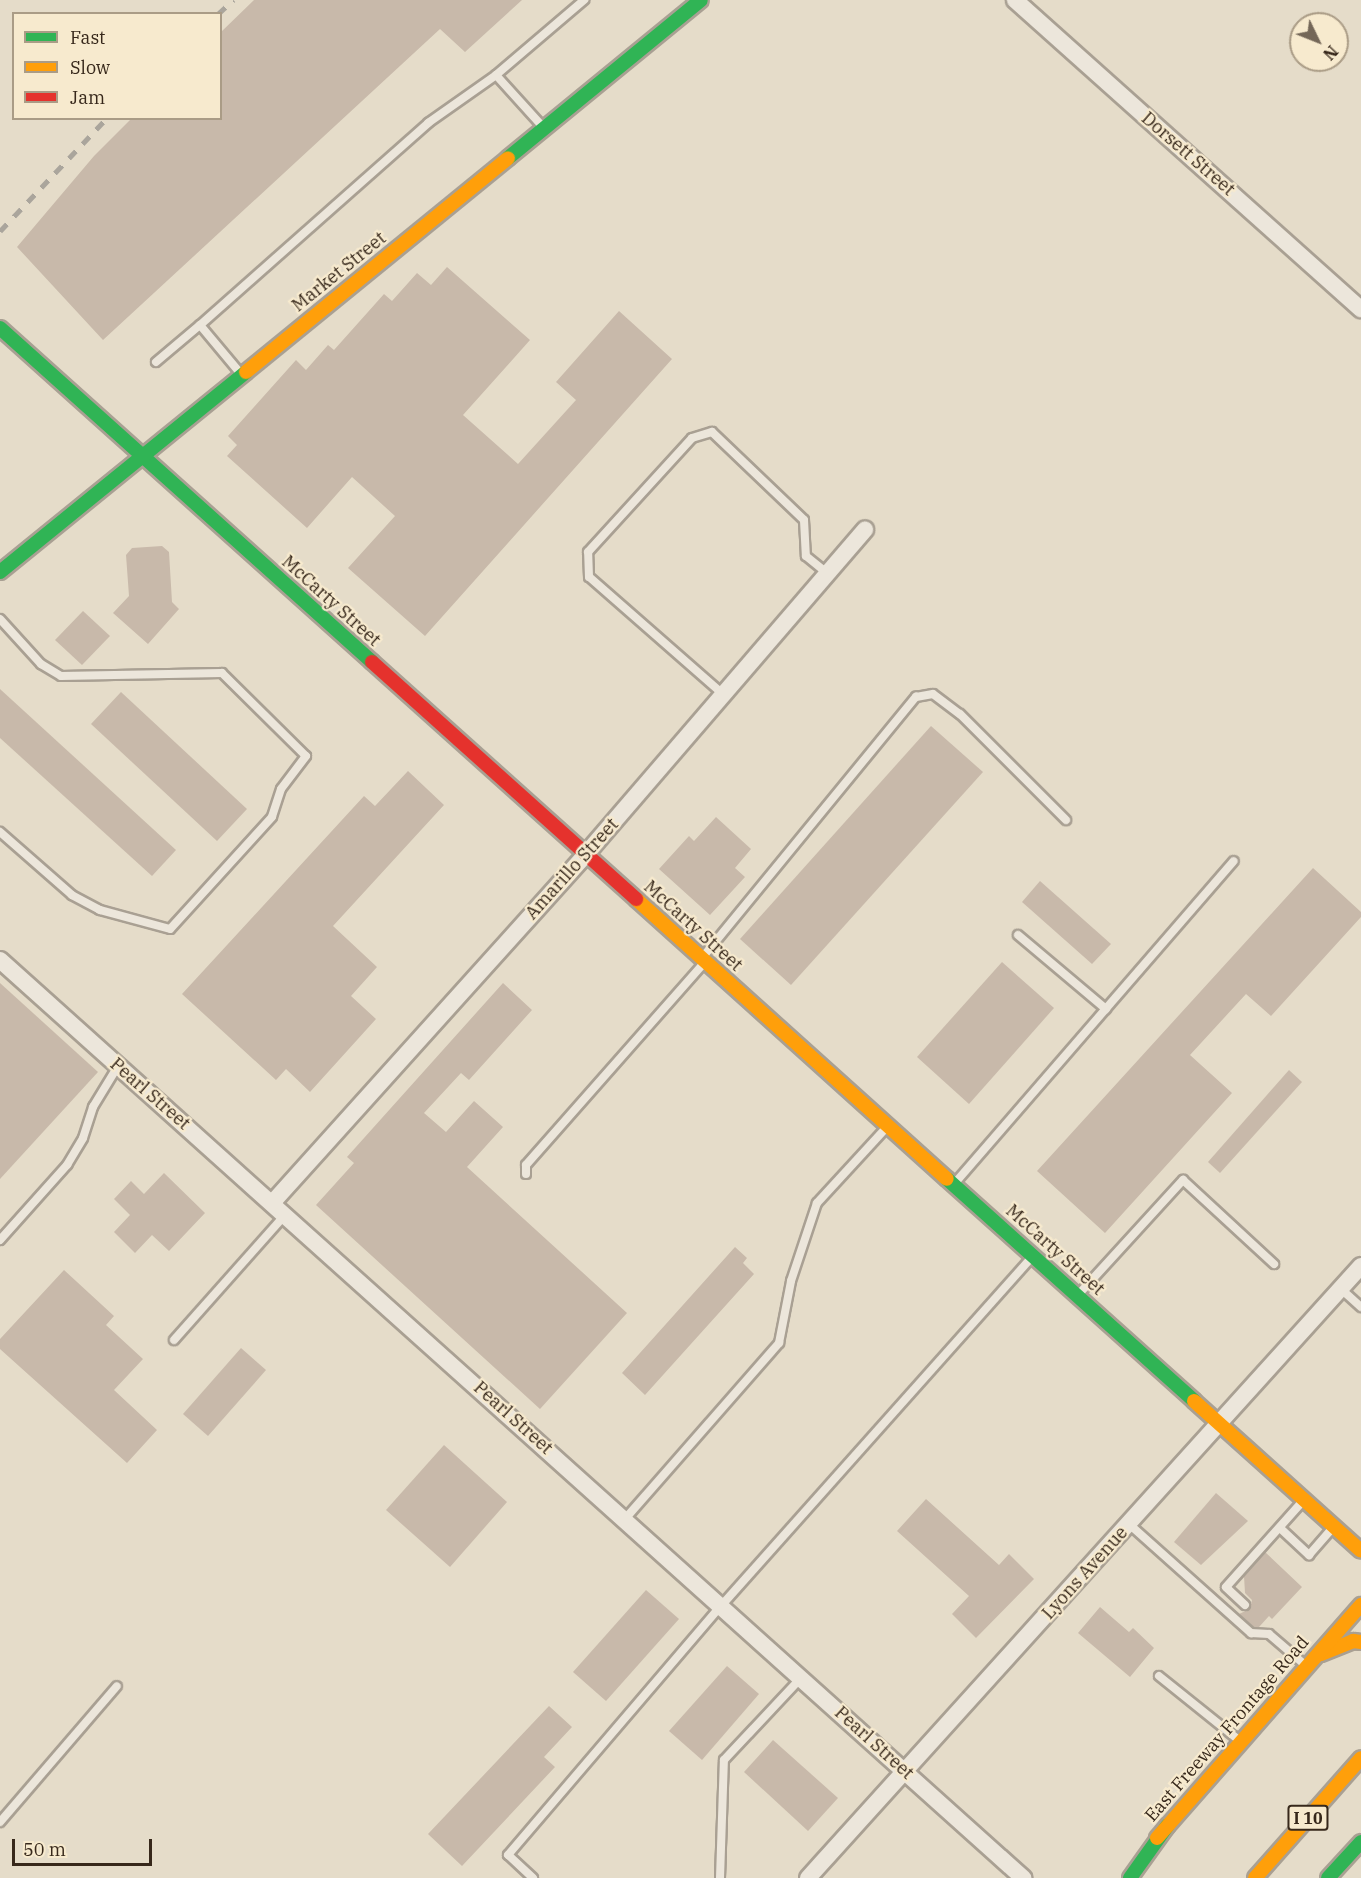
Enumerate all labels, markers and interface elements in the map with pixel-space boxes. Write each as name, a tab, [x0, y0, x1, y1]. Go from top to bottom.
legend	[12, 12, 222, 120]
north arrow	[1289, 12, 1349, 72]
text: Fast	[70, 26, 105, 49]
text: N	[1319, 41, 1342, 64]
text: Slow	[70, 56, 110, 79]
text: Jam	[70, 86, 105, 109]
street label: Dorsett Street	[1137, 108, 1239, 200]
street label: Market Street	[288, 228, 390, 316]
street label: McCarty Street	[277, 551, 385, 651]
street label: Amarillo Street	[521, 814, 623, 924]
street label: McCarty Street	[639, 876, 747, 976]
street label: Pearl Street	[106, 1053, 194, 1135]
street label: McCarty Street	[1001, 1200, 1109, 1300]
street label: Pearl Street	[469, 1377, 557, 1459]
street label: Lyons Avenue	[1038, 1522, 1132, 1624]
street label: East Freeway Frontage Road	[1140, 1632, 1314, 1826]
street label: Pearl Street	[830, 1702, 918, 1784]
road number: I 10	[1287, 1805, 1329, 1831]
scale bar	[15, 1827, 154, 1865]
text: 50 m	[23, 1838, 66, 1861]

